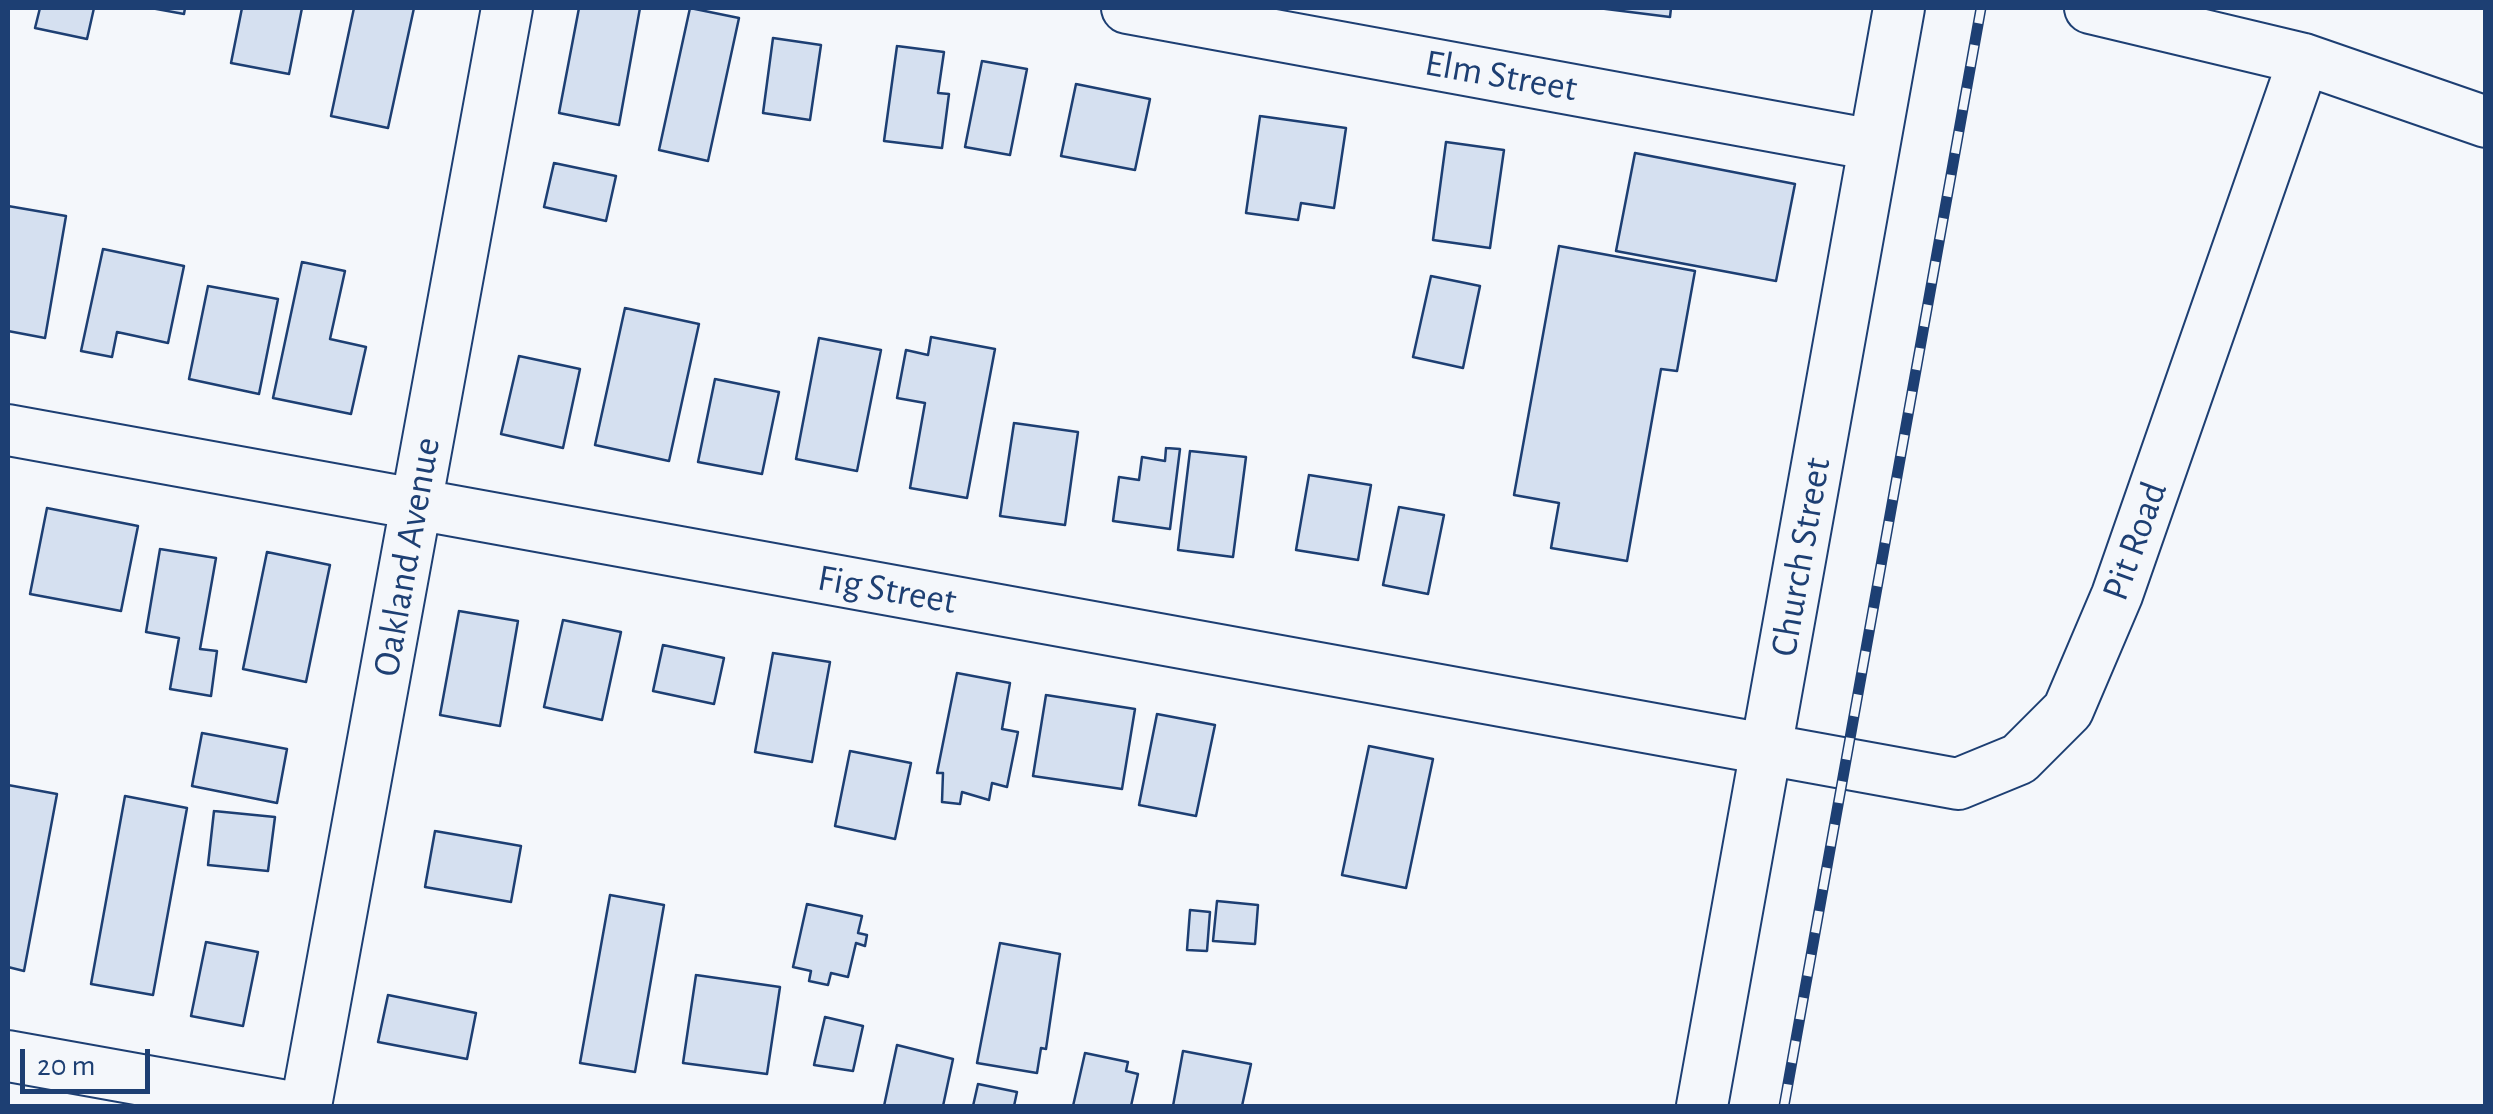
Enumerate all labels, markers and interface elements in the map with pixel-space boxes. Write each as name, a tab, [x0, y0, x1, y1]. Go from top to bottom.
street label: Elm Street	[1421, 40, 1581, 112]
street label: Oakland Avenue	[364, 434, 450, 680]
street label: Church Street	[1761, 454, 1841, 660]
street label: Pit Road	[2093, 475, 2177, 607]
street label: Fig Street	[814, 555, 960, 625]
scale bar	[25, 1029, 155, 1091]
text: 20 m	[37, 1051, 95, 1081]

